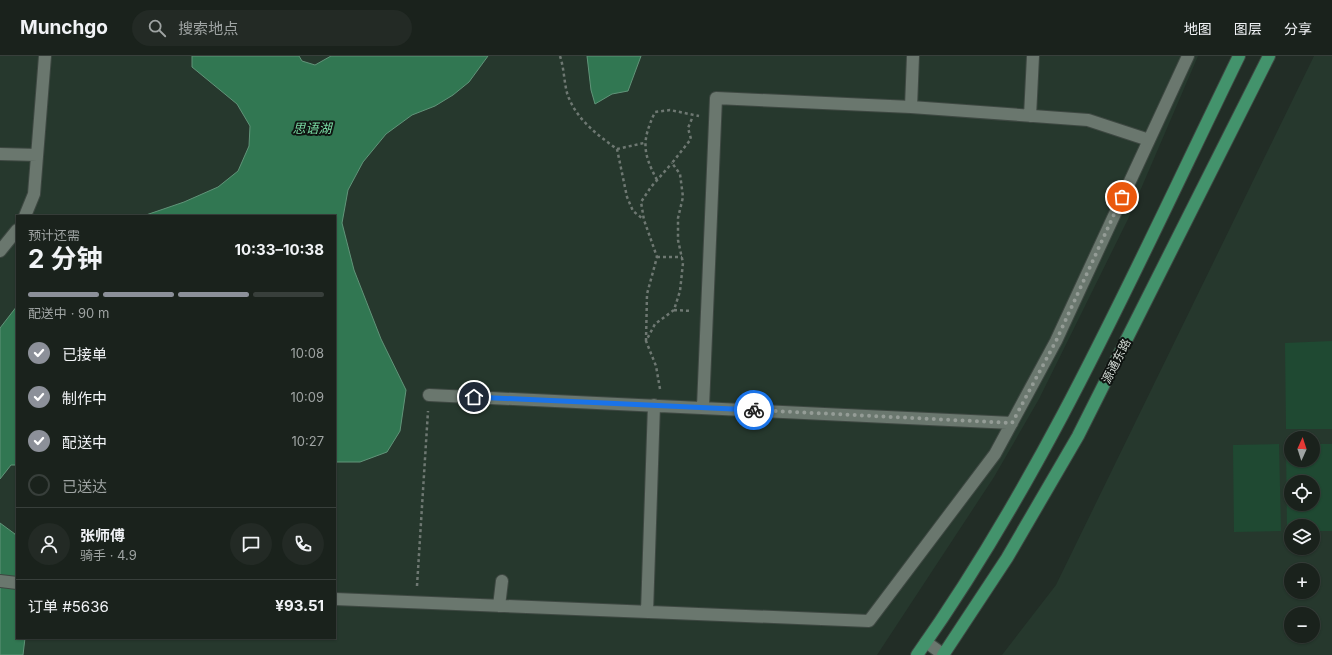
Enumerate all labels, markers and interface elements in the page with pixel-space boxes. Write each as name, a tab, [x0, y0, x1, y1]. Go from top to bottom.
search box	[132, 10, 412, 46]
text: Munchgo	[20, 16, 108, 39]
icon: search	[146, 17, 168, 39]
text: 搜索地点	[178, 19, 238, 38]
text: 地图	[1184, 20, 1212, 37]
text: 图层	[1234, 20, 1262, 37]
text: 分享	[1284, 20, 1312, 37]
water label: 思语湖	[292, 120, 333, 136]
pin	[1105, 180, 1139, 214]
icon: bag	[1111, 186, 1133, 208]
text: 预计还需	[28, 227, 80, 243]
text: 10:33–10:38	[235, 240, 324, 259]
text: 2 分钟	[28, 243, 103, 274]
text: 配送中 · 90 m	[28, 305, 109, 321]
street label: 源通东路	[1098, 336, 1134, 386]
icon: check	[28, 342, 50, 364]
text: 已接单	[62, 345, 107, 364]
text: 10:08	[291, 345, 324, 361]
pin	[457, 380, 491, 414]
icon: check	[28, 386, 50, 408]
icon: home	[463, 386, 485, 408]
text: 制作中	[62, 389, 107, 408]
text: 10:09	[291, 389, 324, 405]
courier	[734, 390, 774, 430]
icon: bike	[743, 399, 765, 421]
icon: check	[28, 430, 50, 452]
north arrow	[1284, 431, 1320, 467]
map controls	[1284, 431, 1320, 643]
text: 配送中	[62, 433, 107, 452]
text: 10:27	[291, 433, 324, 449]
button: locate	[1284, 475, 1320, 511]
text: 已送达	[62, 477, 107, 496]
button: layers	[1284, 519, 1320, 555]
button: person	[28, 523, 70, 565]
button: chat	[230, 523, 272, 565]
button: phone	[282, 523, 324, 565]
text: 张师傅	[80, 526, 125, 545]
text: 骑手 · 4.9	[80, 547, 137, 563]
button: +	[1284, 563, 1320, 599]
text: ¥93.51	[275, 596, 324, 615]
text: 订单 #5636	[28, 597, 109, 616]
button: −	[1284, 607, 1320, 643]

